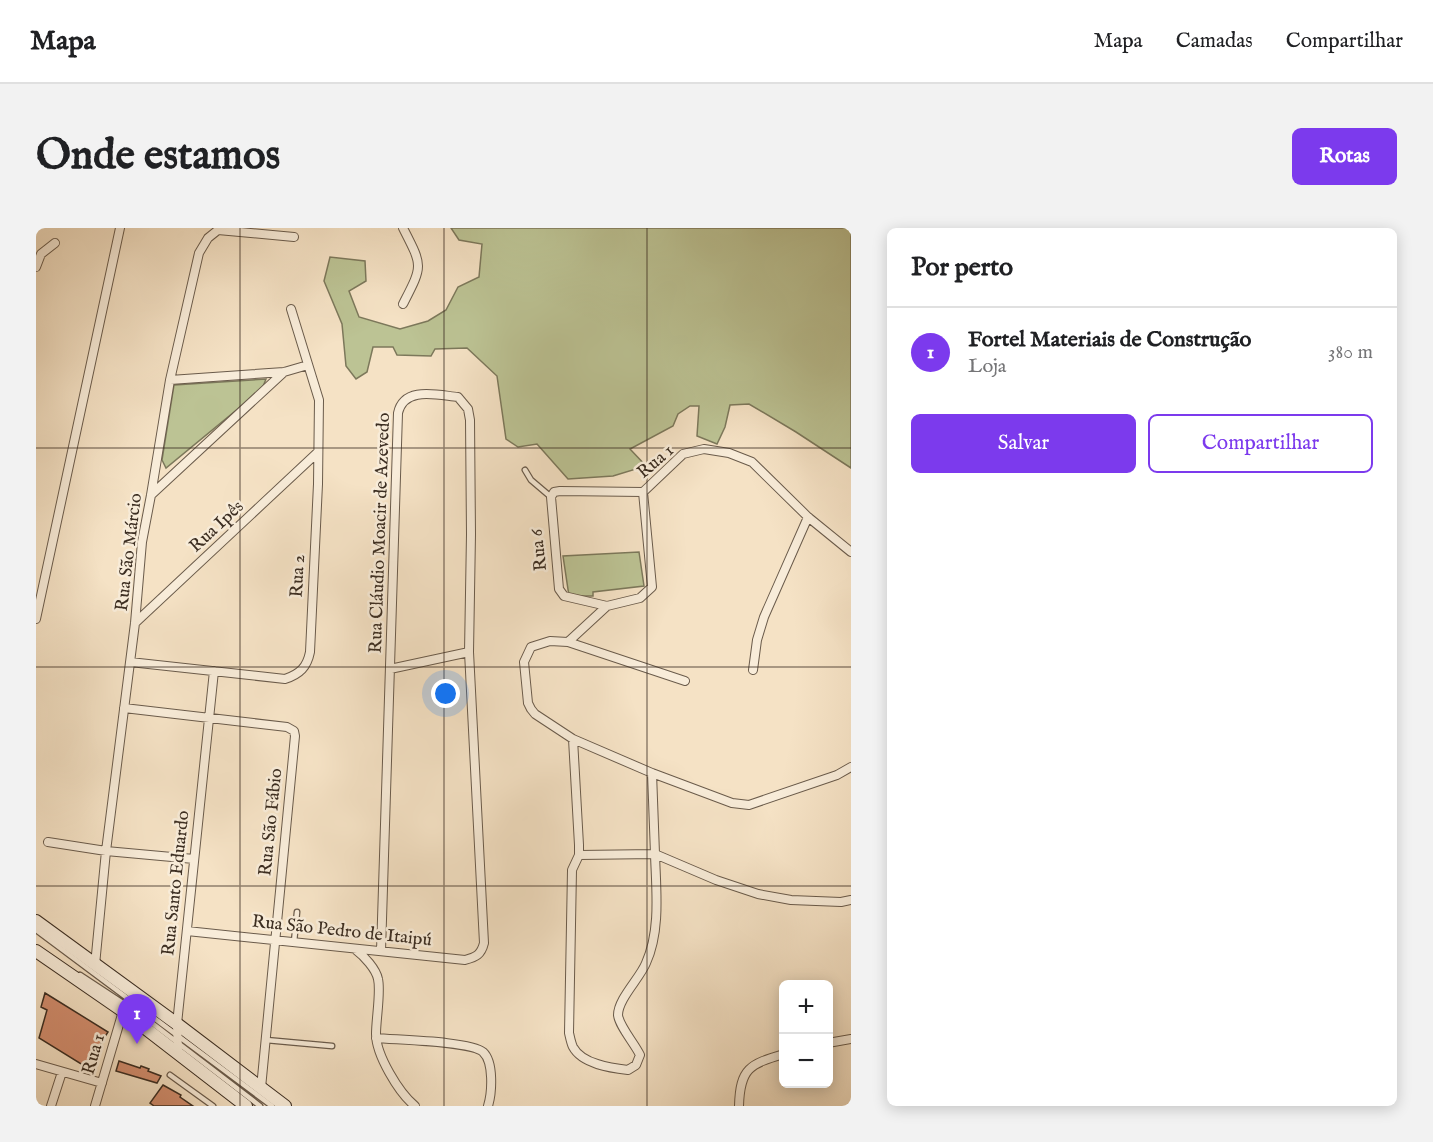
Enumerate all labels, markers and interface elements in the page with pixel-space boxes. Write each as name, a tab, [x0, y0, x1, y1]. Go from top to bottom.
text: Mapa	[30, 24, 96, 59]
text: Mapa	[1093, 28, 1143, 55]
text: Camadas	[1176, 28, 1253, 55]
text: Compartilhar	[1286, 28, 1403, 55]
button: Rotas	[1292, 128, 1397, 185]
text: Onde estamos	[36, 130, 280, 183]
text: Por perto	[911, 251, 1013, 284]
text: Fortel Materiais de Construção	[968, 326, 1251, 354]
text: 1	[927, 340, 934, 365]
text: 380 m	[1328, 340, 1373, 365]
text: Loja	[968, 354, 1007, 379]
street label: Rua Cláudio Moacir de Azevedo	[365, 412, 396, 654]
button: Salvar	[911, 414, 1136, 473]
button: Compartilhar	[1148, 414, 1373, 473]
street label: Rua 1	[633, 440, 679, 484]
street label: Rua São Márcio	[111, 492, 148, 613]
street label: Rua Ipês	[185, 496, 249, 558]
street label: Rua 6	[526, 527, 553, 572]
street label: Rua 2	[286, 554, 311, 598]
your location	[431, 679, 460, 708]
street label: Rua São Fábio	[254, 767, 289, 877]
street label: Rua Santo Eduardo	[157, 809, 196, 957]
street label: Rua São Pedro de Itaipú	[251, 911, 433, 952]
map controls	[779, 980, 833, 1088]
button: +	[779, 980, 833, 1034]
pin: 1	[118, 994, 156, 1044]
street label: Rua 1	[78, 1031, 111, 1077]
button: −	[779, 1034, 833, 1088]

